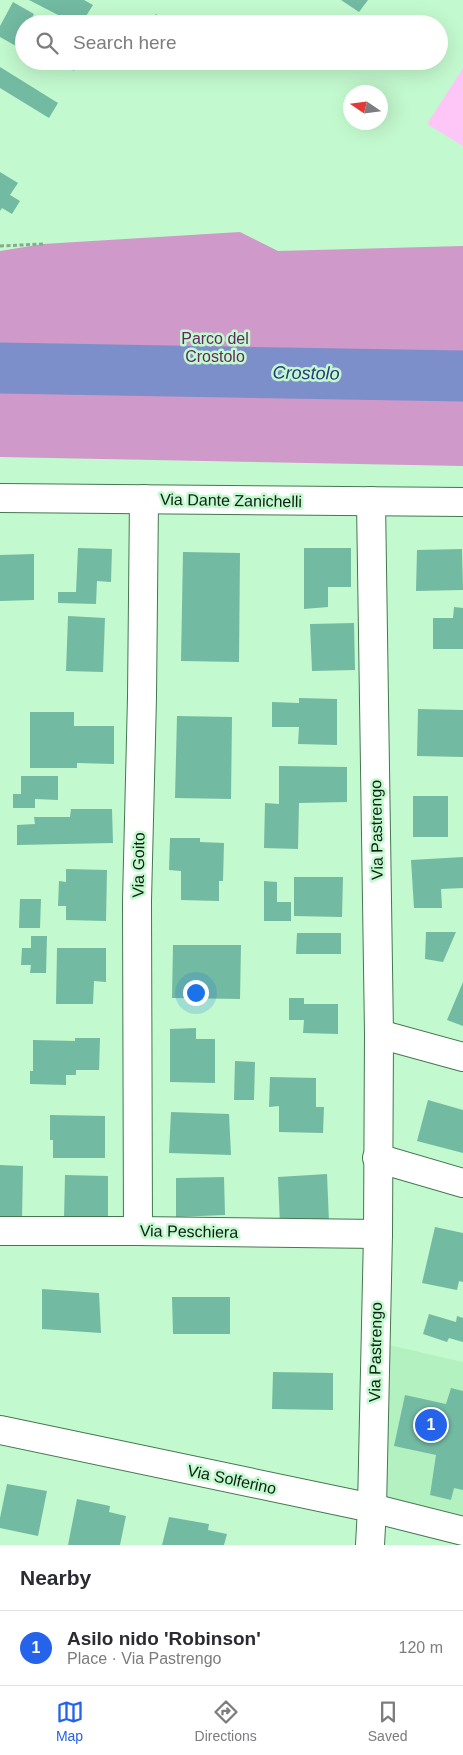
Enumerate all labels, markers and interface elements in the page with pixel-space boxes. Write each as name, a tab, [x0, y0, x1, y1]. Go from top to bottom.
search box	[15, 15, 448, 70]
icon: search	[33, 29, 61, 57]
text: Search here	[73, 32, 177, 53]
north arrow	[343, 85, 388, 130]
park label: Parco del Crostolo	[181, 330, 249, 365]
water label: Crostolo	[272, 362, 340, 384]
street label: Via Dante Zanichelli	[160, 491, 302, 510]
street label: Via Pastrengo	[367, 780, 386, 880]
street label: Via Goito	[129, 832, 148, 898]
your location	[183, 980, 209, 1006]
street label: Via Peschiera	[140, 1222, 238, 1241]
street label: Via Pastrengo	[366, 1302, 385, 1402]
pin: 1	[415, 1406, 447, 1444]
street label: Via Solferino	[186, 1462, 278, 1497]
text: Nearby	[20, 1566, 91, 1589]
text: Asilo nido 'Robinson'	[67, 1628, 261, 1649]
text: 1	[32, 1639, 40, 1656]
text: 120 m	[399, 1639, 443, 1656]
text: Place · Via Pastrengo	[67, 1650, 221, 1667]
tab: Map	[56, 1698, 84, 1744]
tab: Directions	[195, 1698, 257, 1744]
tab: Saved	[368, 1698, 407, 1744]

